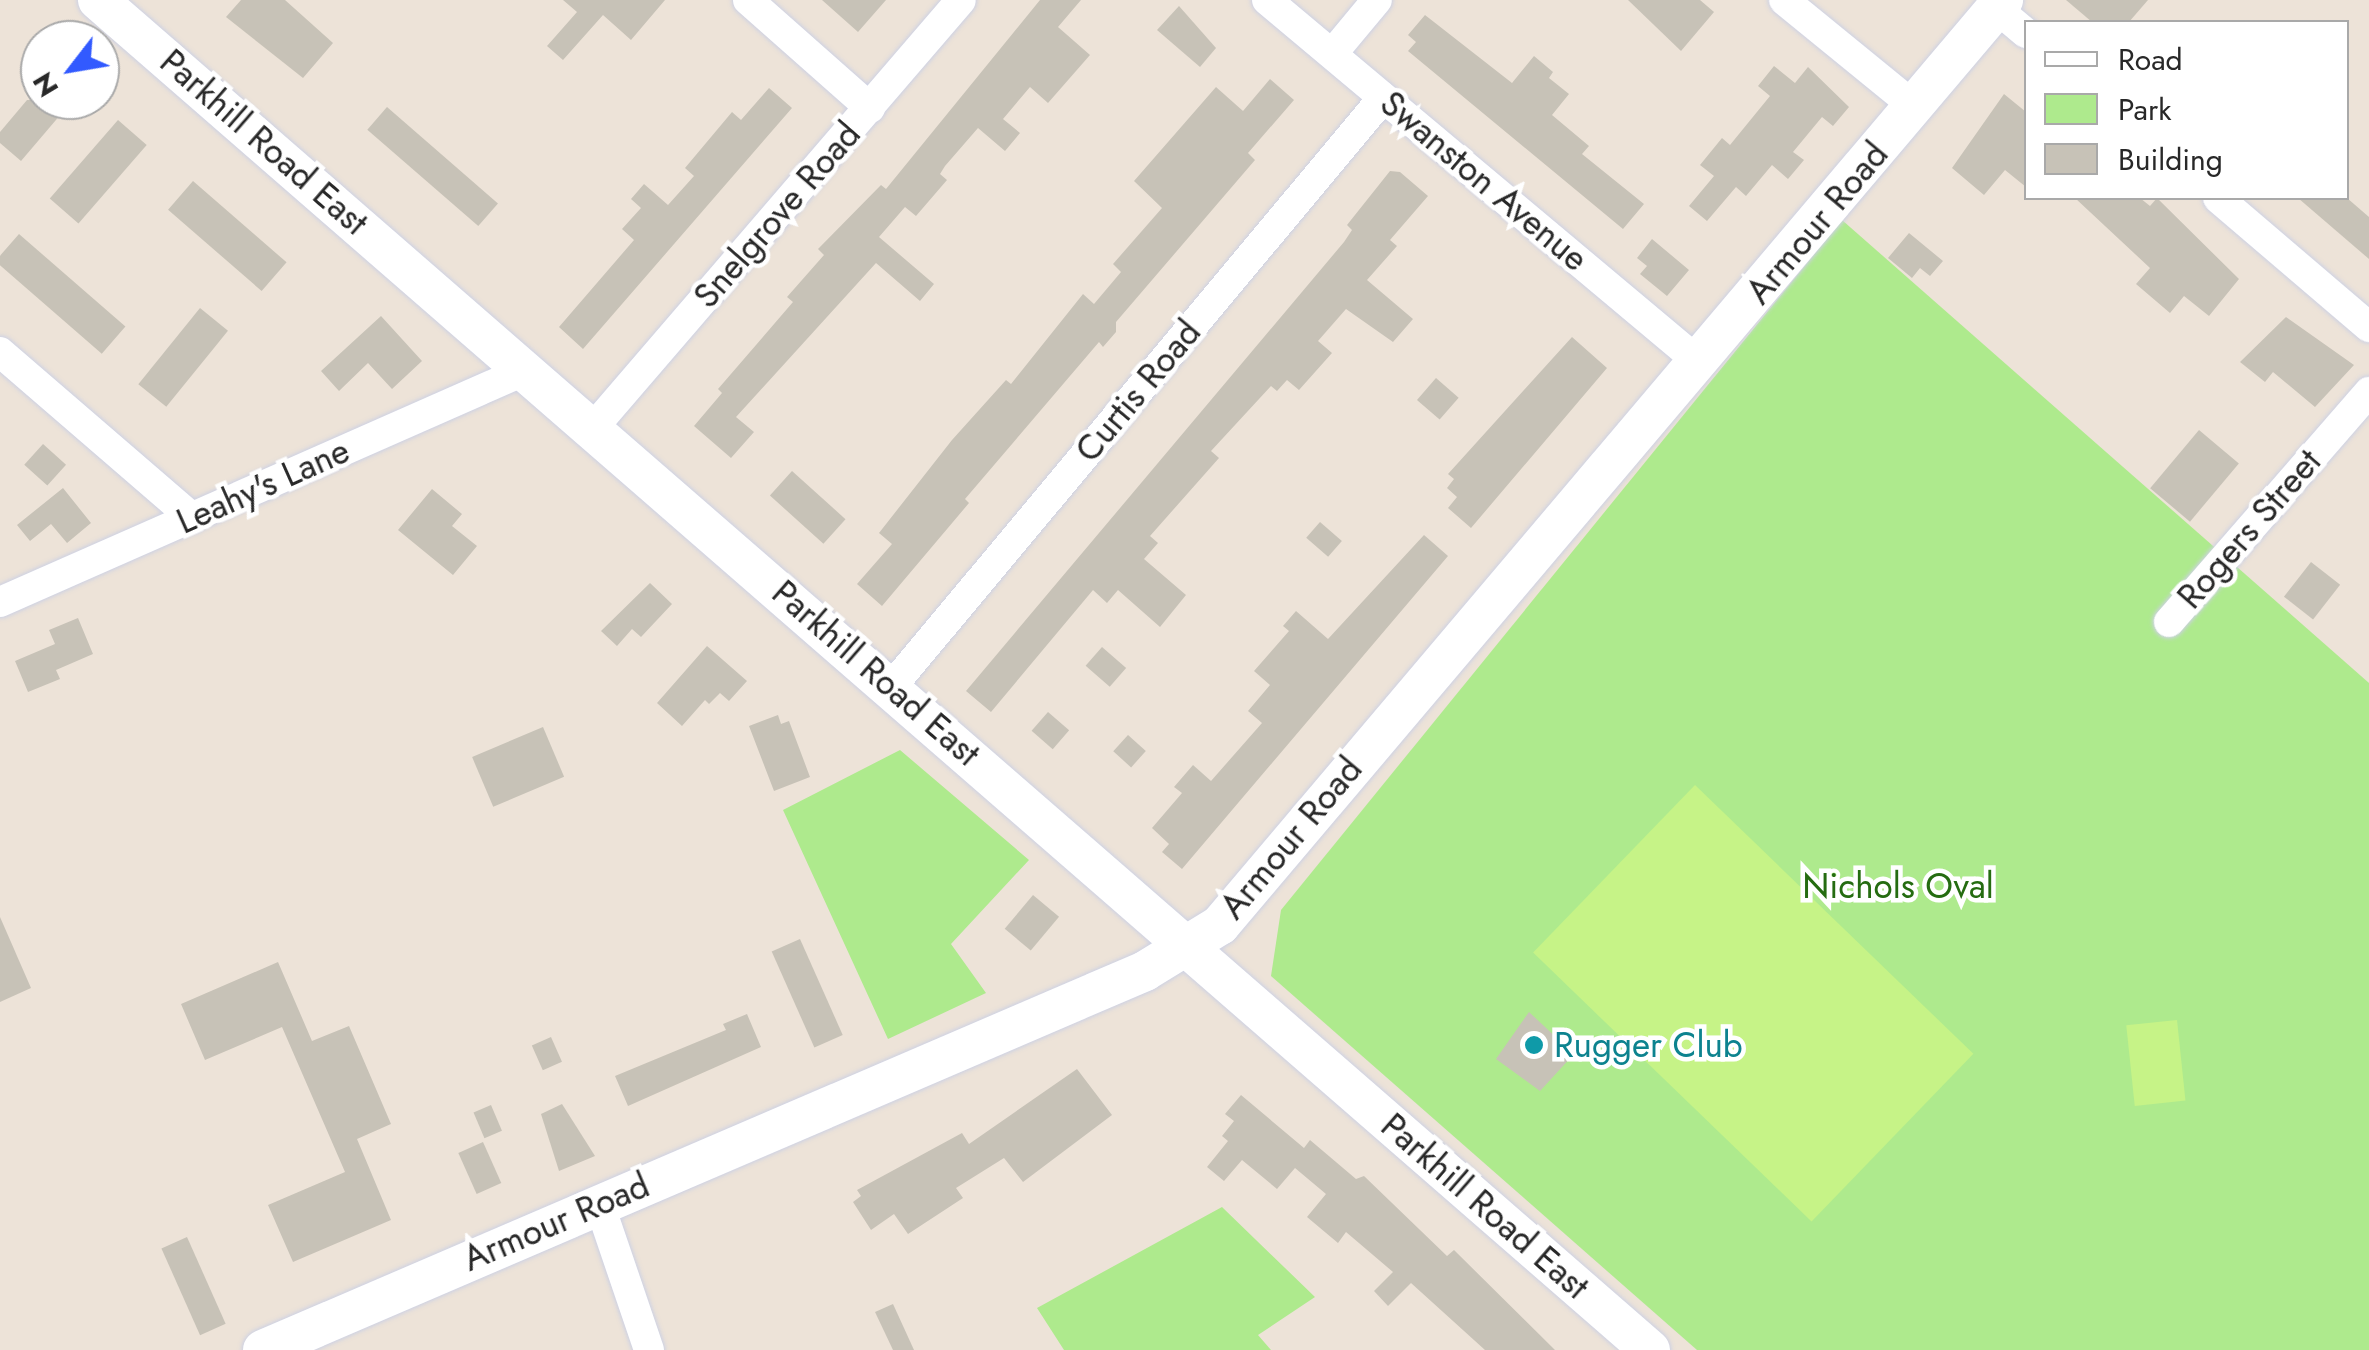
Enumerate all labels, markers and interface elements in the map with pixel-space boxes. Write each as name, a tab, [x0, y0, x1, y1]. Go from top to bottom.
north arrow	[20, 20, 120, 120]
legend	[2024, 20, 2349, 200]
text: Road	[2118, 38, 2183, 81]
street label: Parkhill Road East	[152, 41, 376, 243]
text: N	[22, 65, 69, 105]
street label: Swanston Avenue	[1372, 82, 1596, 280]
text: Park	[2118, 88, 2171, 131]
street label: Snelgrove Road	[685, 113, 869, 317]
street label: Armour Road	[1737, 134, 1897, 312]
text: Building	[2118, 138, 2223, 181]
street label: Curtis Road	[1067, 312, 1209, 470]
street label: Leahy's Lane	[170, 429, 356, 543]
street label: Rogers Street	[2169, 441, 2329, 617]
street label: Parkhill Road East	[764, 572, 988, 774]
street label: Armour Road	[1211, 749, 1371, 927]
park label: Nichols Oval	[1802, 865, 1994, 907]
place label: Rugger Club	[1554, 1024, 1743, 1066]
marker: Rugger Club	[1523, 1034, 1545, 1056]
street label: Parkhill Road East	[1373, 1105, 1597, 1307]
street label: Armour Road	[457, 1164, 655, 1280]

